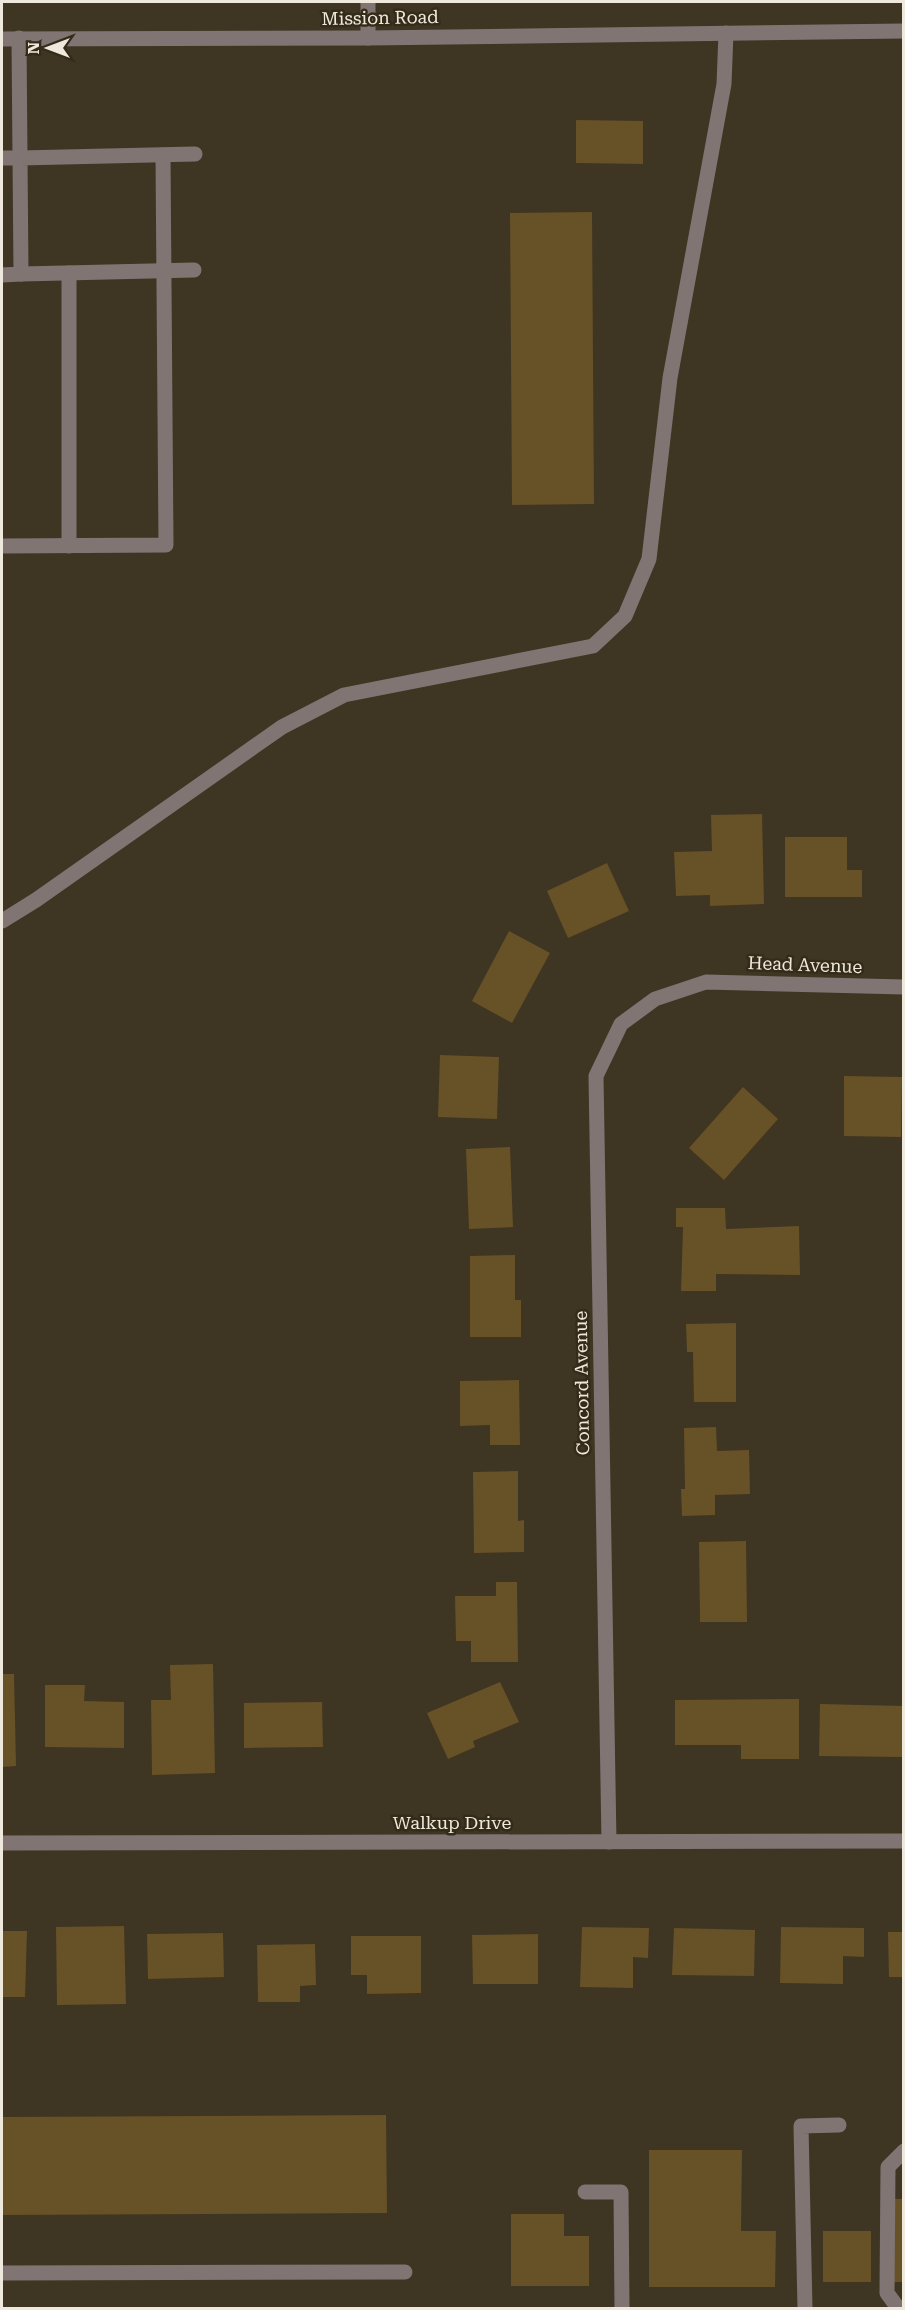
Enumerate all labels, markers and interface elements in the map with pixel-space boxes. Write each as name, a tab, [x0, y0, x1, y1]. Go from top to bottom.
street label: Mission Road	[321, 6, 439, 29]
north arrow	[18, 18, 78, 78]
text: N	[24, 42, 43, 54]
street label: Head Avenue	[747, 952, 863, 977]
street label: Concord Avenue	[570, 1310, 593, 1455]
street label: Walkup Drive	[393, 1812, 511, 1833]

